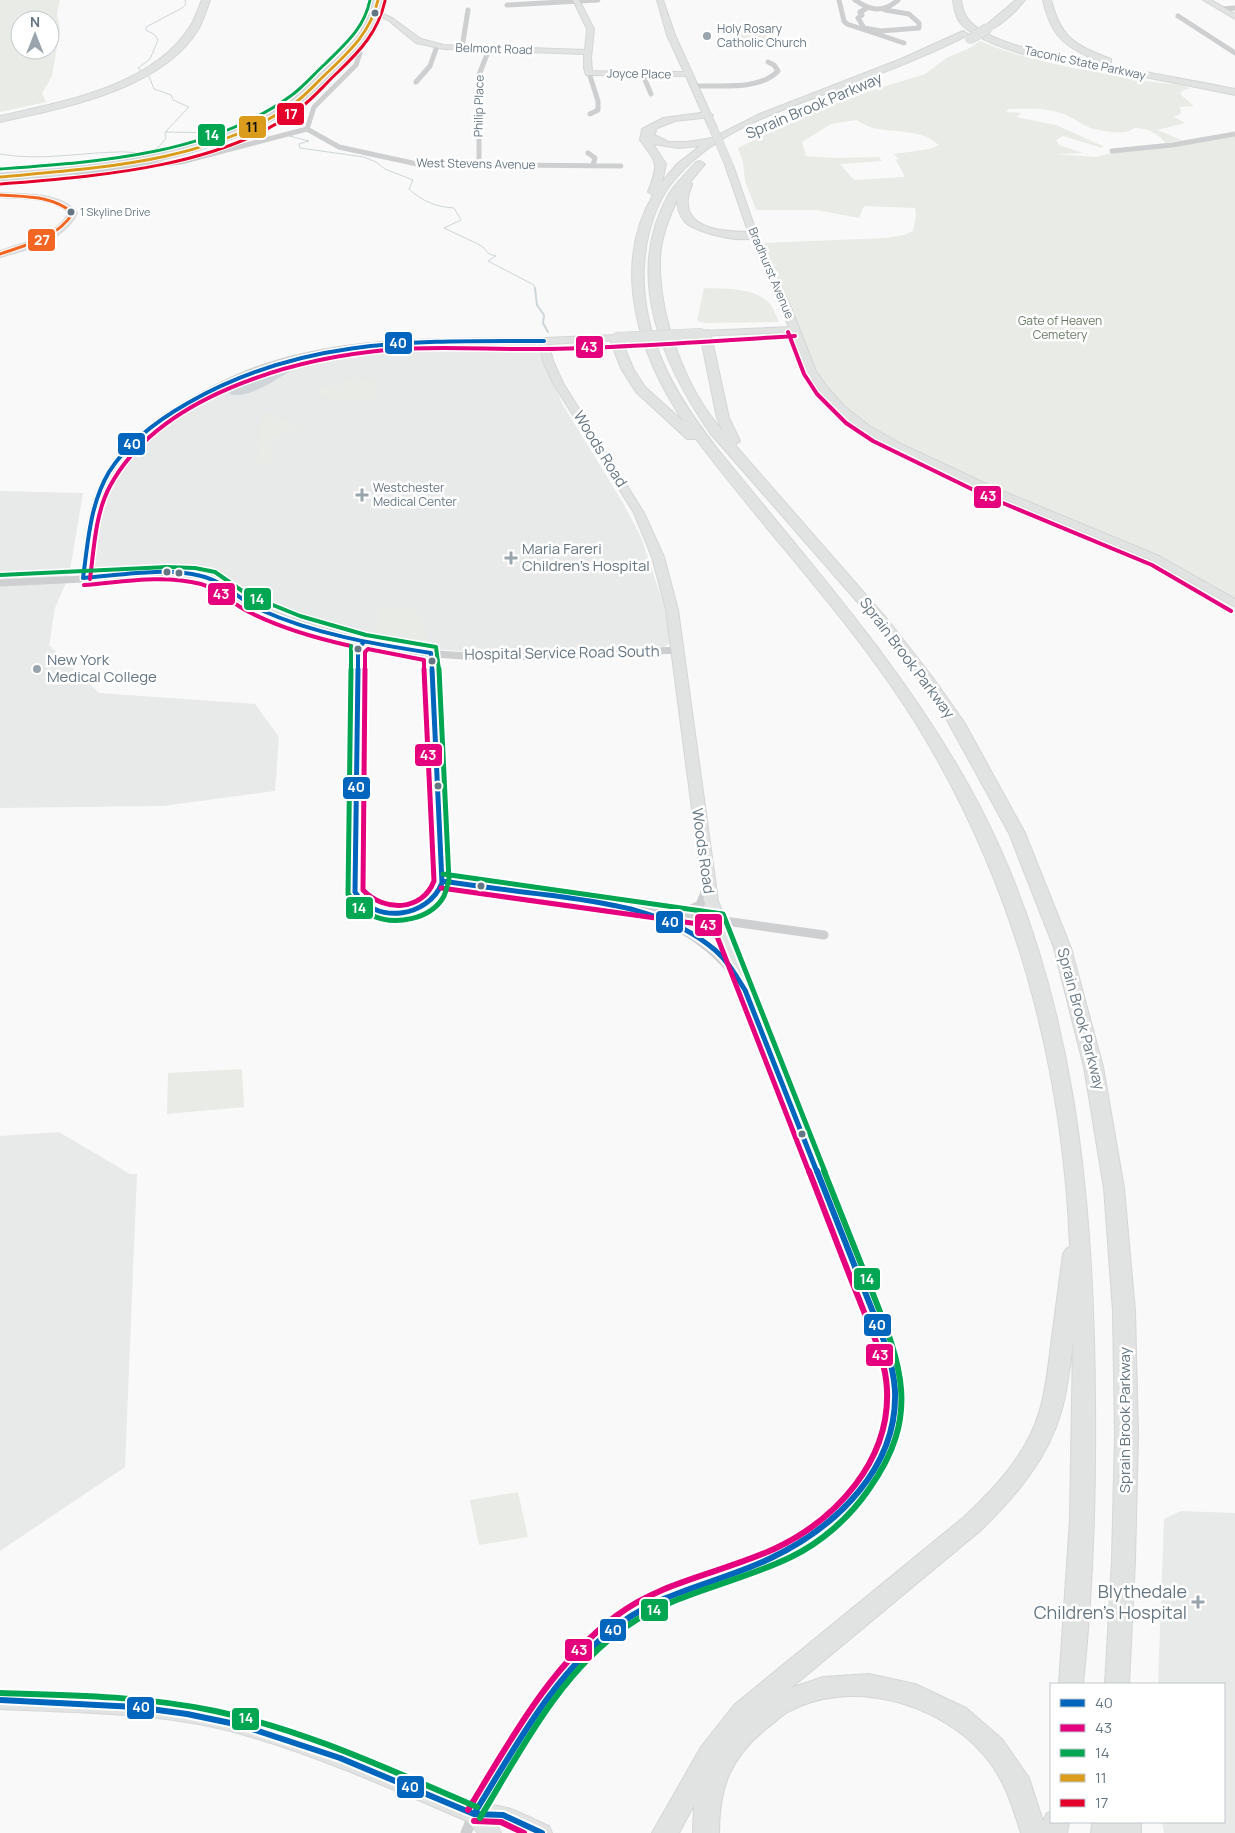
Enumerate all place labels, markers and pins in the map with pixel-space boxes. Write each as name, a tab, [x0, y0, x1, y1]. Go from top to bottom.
unlabelled marker	[370, 8, 380, 18]
place label: Holy Rosary Catholic Church	[717, 20, 807, 51]
marker: Holy Rosary Catholic Church	[701, 30, 713, 42]
place label: 1 Skyline Drive	[80, 204, 151, 219]
marker: 1 Skyline Drive	[66, 207, 76, 217]
place label: Westchester Medical Center	[373, 479, 458, 510]
marker: Westchester Medical Center	[355, 488, 369, 502]
place label: Maria Fareri Children's Hospital	[522, 538, 650, 576]
marker: Maria Fareri Children's Hospital	[504, 551, 518, 565]
unlabelled marker	[162, 567, 172, 577]
unlabelled marker	[174, 568, 184, 578]
unlabelled marker	[353, 644, 363, 654]
place label: New York Medical College	[47, 649, 157, 687]
unlabelled marker	[427, 656, 437, 666]
marker: New York Medical College	[31, 663, 43, 675]
unlabelled marker	[433, 781, 443, 791]
unlabelled marker	[476, 881, 486, 891]
unlabelled marker	[797, 1129, 807, 1139]
place label: Blythedale Children's Hospital	[1034, 1579, 1187, 1624]
marker: Blythedale Children's Hospital	[1191, 1595, 1205, 1609]

